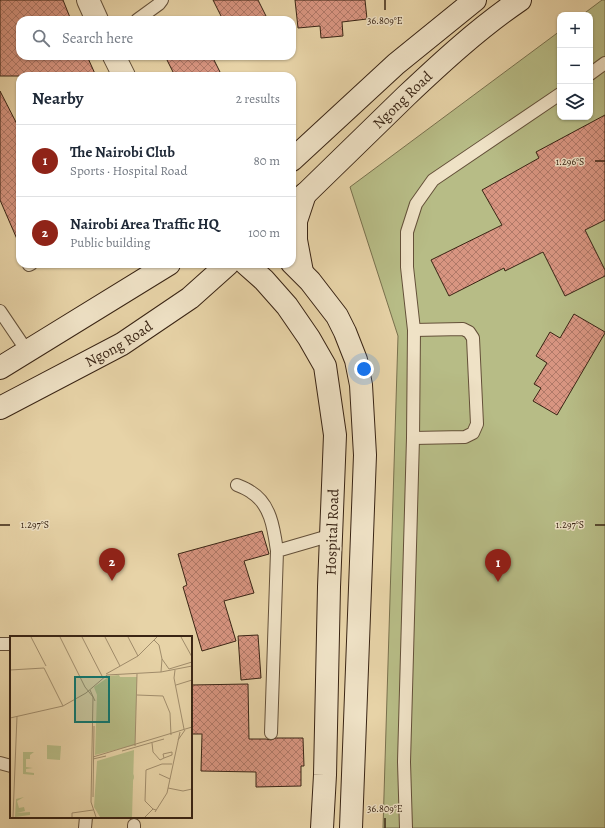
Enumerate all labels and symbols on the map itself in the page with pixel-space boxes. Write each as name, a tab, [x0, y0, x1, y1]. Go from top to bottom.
text: 36.809°E	[367, 14, 403, 27]
street label: Ngong Road	[368, 66, 437, 133]
text: 1.296°S	[556, 155, 584, 168]
street label: Ngong Road	[81, 316, 157, 372]
your location	[354, 359, 374, 379]
street label: Hospital Road	[320, 488, 344, 576]
text: 1.297°S	[21, 518, 49, 531]
text: 1.297°S	[556, 518, 584, 531]
pin: 2	[99, 548, 125, 581]
pin: 1	[485, 549, 511, 582]
inset map	[10, 636, 192, 818]
text: 36.809°E	[367, 802, 403, 815]

